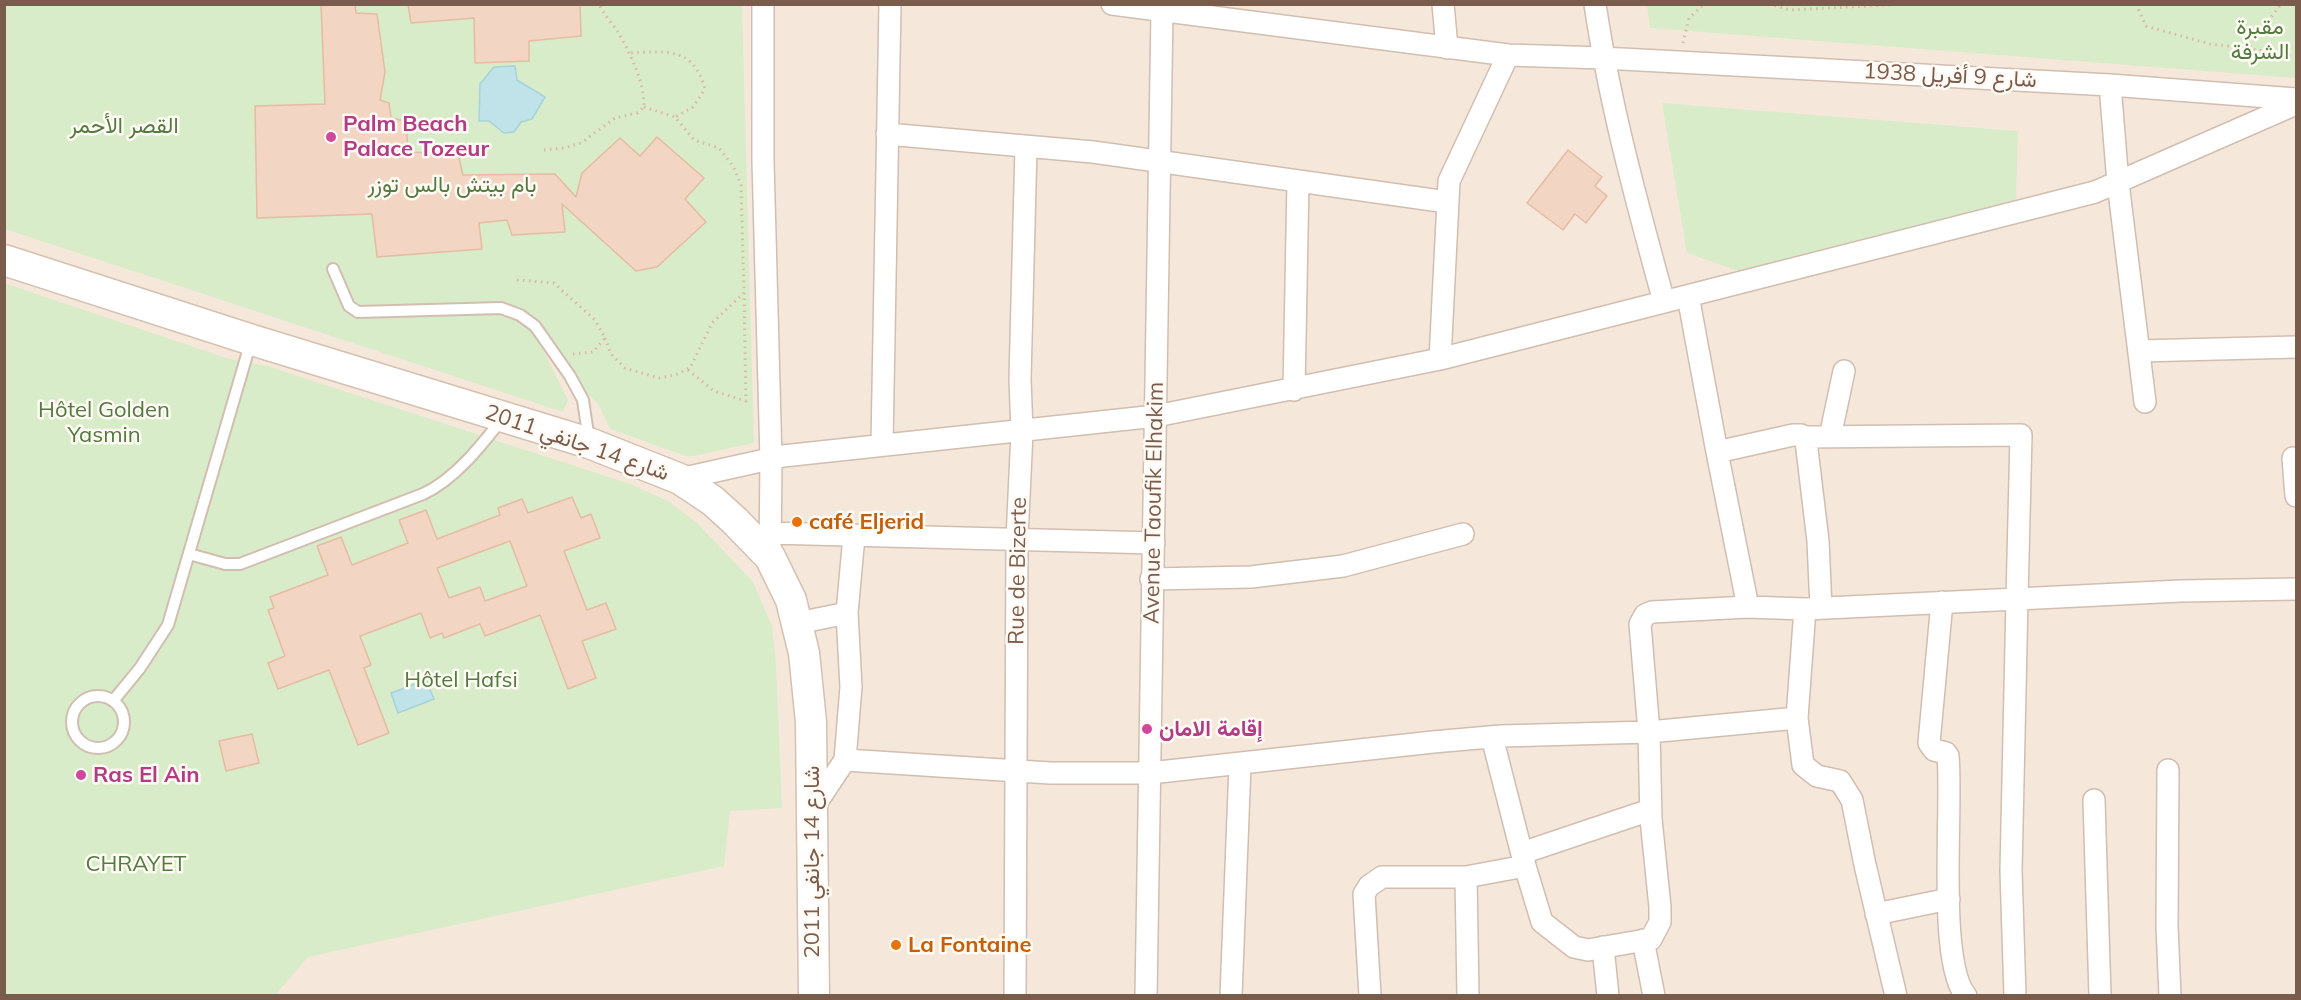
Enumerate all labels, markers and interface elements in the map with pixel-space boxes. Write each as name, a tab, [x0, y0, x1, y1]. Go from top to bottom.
park label: مقبرة الشرفة	[2231, 14, 2289, 66]
street label: شارع 9 أفريل 1938	[1863, 58, 2037, 94]
place label: Palm Beach Palace Tozeur	[343, 111, 489, 162]
park label: القصر الأحمر	[70, 113, 178, 139]
marker: Palm Beach Palace Tozeur	[324, 130, 338, 144]
park label: بام بيتش بالس توزر	[367, 172, 537, 198]
street label: Avenue Taoufik Elhakim	[1139, 382, 1169, 624]
park label: Hôtel Golden Yasmin	[38, 397, 170, 448]
street label: شارع 14 جانفي 2011	[482, 399, 672, 487]
street label: Rue de Bizerte	[1004, 497, 1032, 645]
place label: café Eljerid	[809, 509, 924, 535]
marker: café Eljerid	[790, 515, 804, 529]
park label: Hôtel Hafsi	[404, 667, 518, 693]
place label: إقامة الامان	[1159, 716, 1263, 742]
marker: إقامة الامان	[1140, 722, 1154, 736]
place label: Ras El Ain	[93, 762, 199, 788]
street label: شارع 14 جانفي 2011	[799, 766, 825, 958]
marker: Ras El Ain	[74, 768, 88, 782]
park label: CHRAYET	[85, 851, 187, 877]
place label: La Fontaine	[908, 932, 1032, 958]
marker: La Fontaine	[889, 938, 903, 952]

